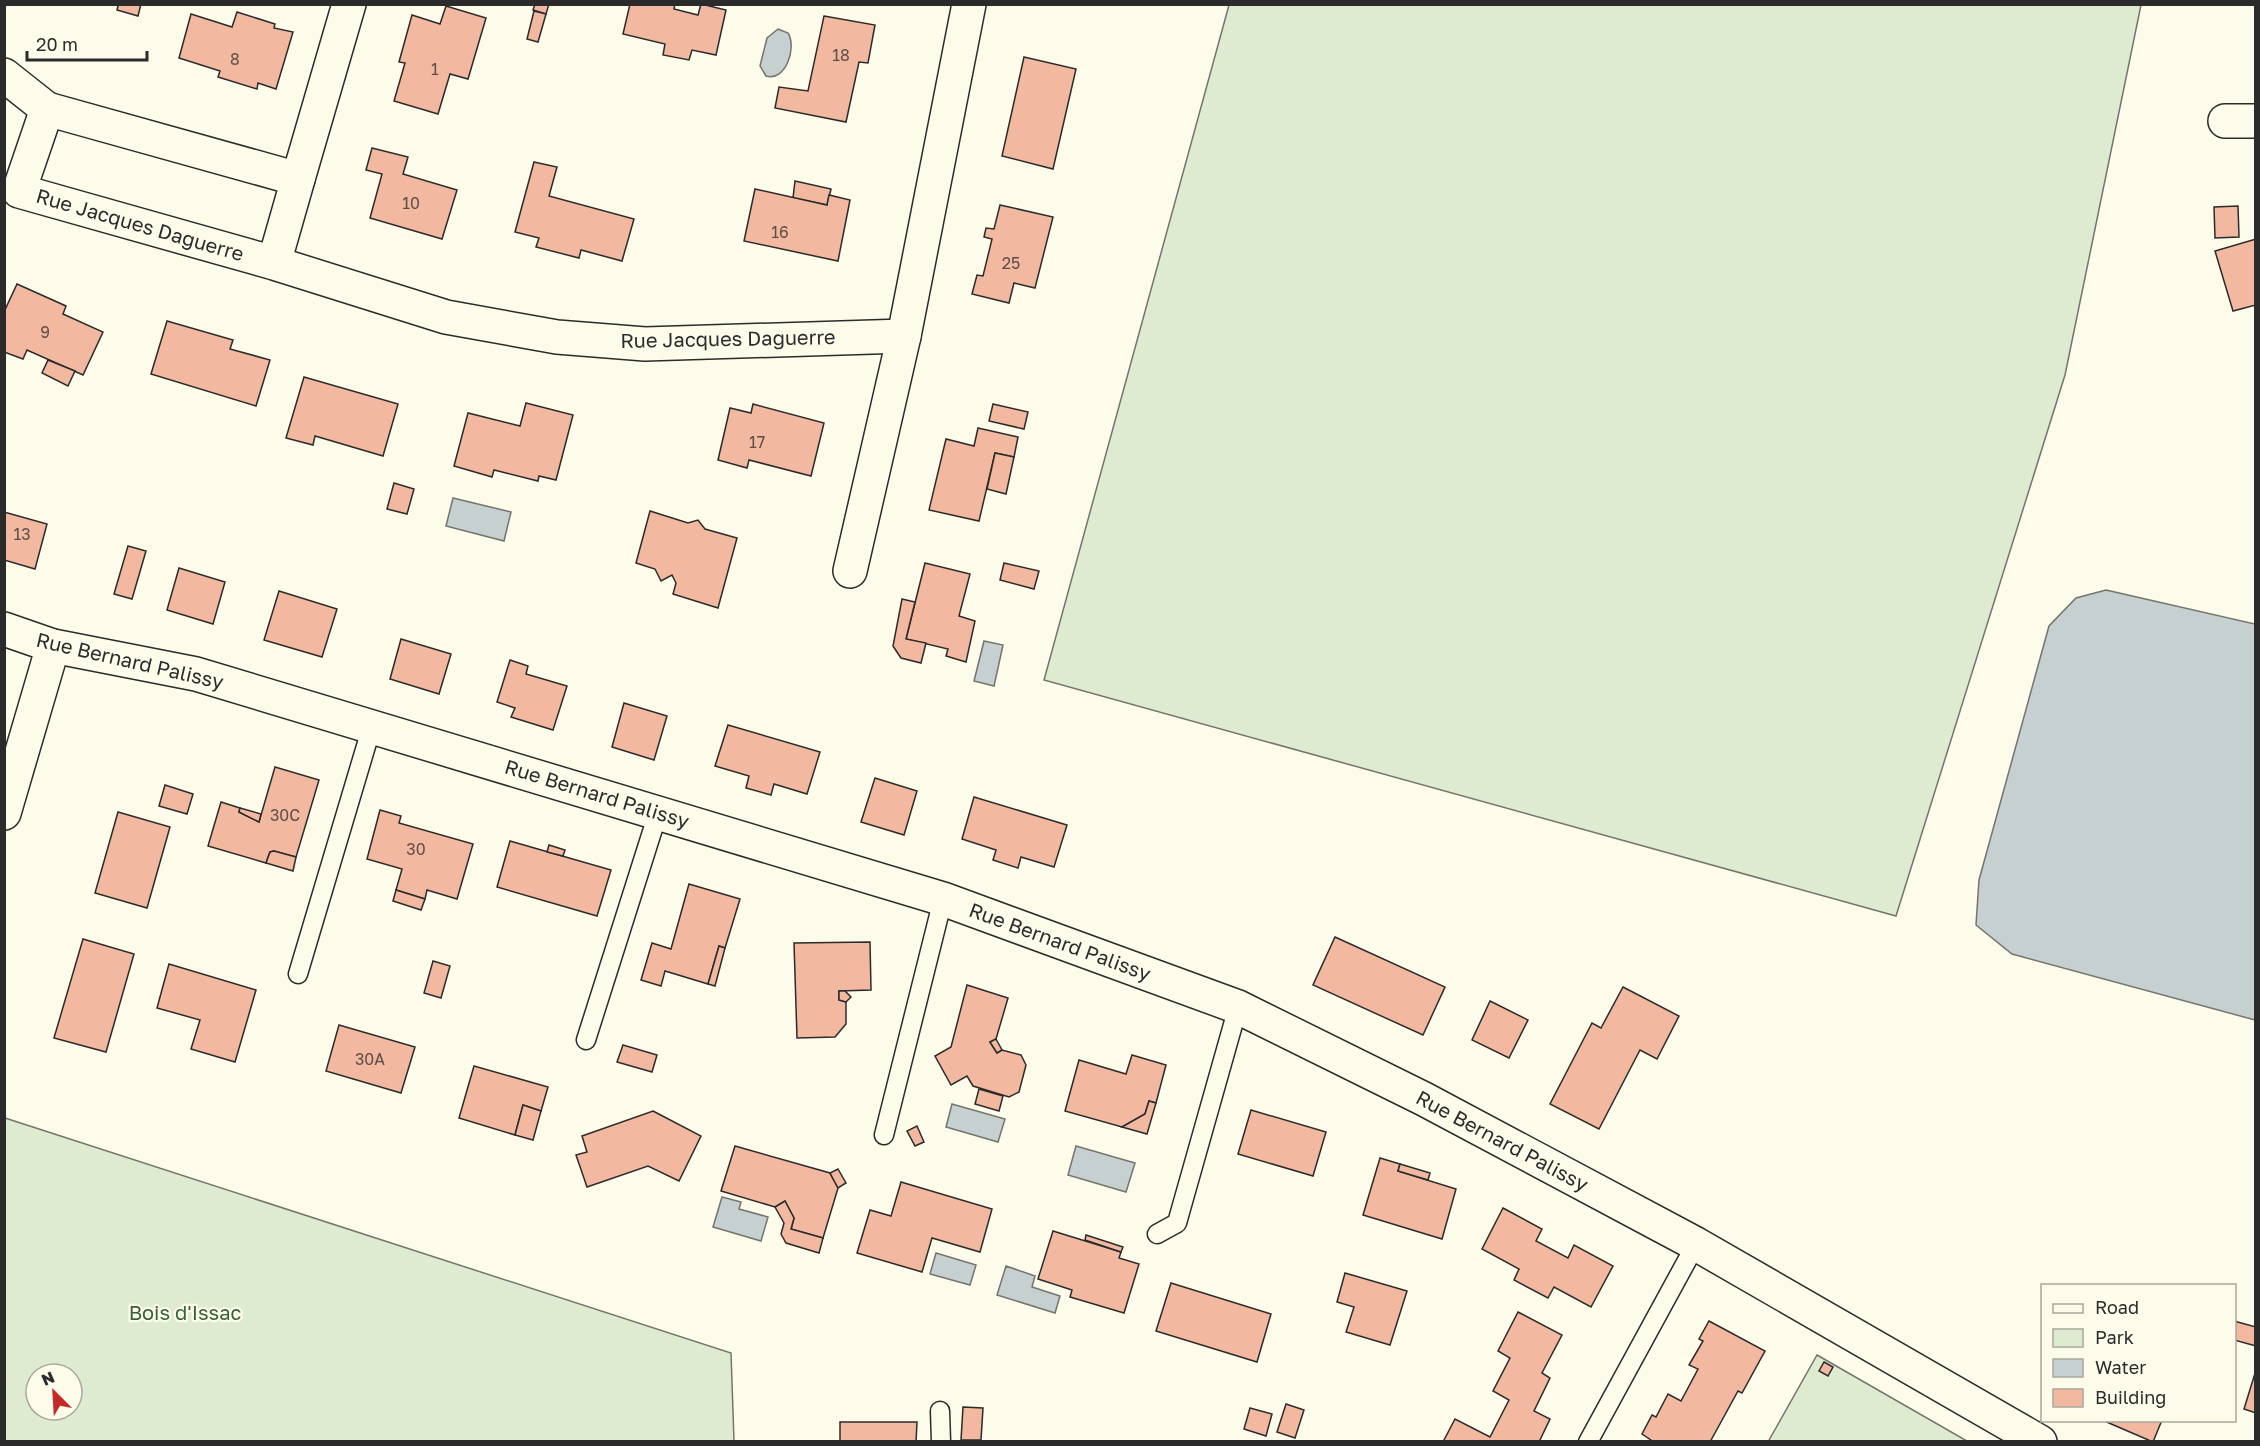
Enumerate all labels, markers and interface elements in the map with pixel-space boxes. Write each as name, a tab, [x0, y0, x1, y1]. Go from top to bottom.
scale bar	[27, 24, 147, 62]
text: 20 m	[36, 33, 78, 55]
house number: 18	[832, 45, 850, 65]
house number: 8	[230, 49, 240, 69]
house number: 1	[431, 59, 439, 79]
street label: Rue Jacques Daguerre	[34, 183, 247, 265]
house number: 10	[402, 193, 420, 213]
house number: 16	[771, 222, 789, 242]
house number: 25	[1002, 253, 1020, 273]
house number: 9	[40, 322, 50, 342]
street label: Rue Jacques Daguerre	[620, 324, 836, 352]
house number: 17	[749, 432, 765, 452]
house number: 13	[13, 524, 31, 544]
street label: Rue Bernard Palissy	[34, 627, 226, 693]
street label: Rue Bernard Palissy	[502, 754, 692, 833]
house number: 30C	[270, 805, 300, 825]
house number: 30	[406, 839, 426, 859]
street label: Rue Bernard Palissy	[966, 897, 1154, 985]
house number: 30A	[355, 1049, 385, 1069]
street label: Rue Bernard Palissy	[1412, 1085, 1593, 1196]
legend	[2041, 1284, 2236, 1422]
text: Road	[2095, 1296, 2139, 1318]
park label: Bois d'Issac	[129, 1300, 241, 1324]
text: Park	[2095, 1326, 2134, 1348]
text: Water	[2095, 1356, 2146, 1378]
north arrow	[24, 1362, 84, 1422]
text: N	[38, 1367, 58, 1390]
text: Building	[2095, 1386, 2166, 1408]

